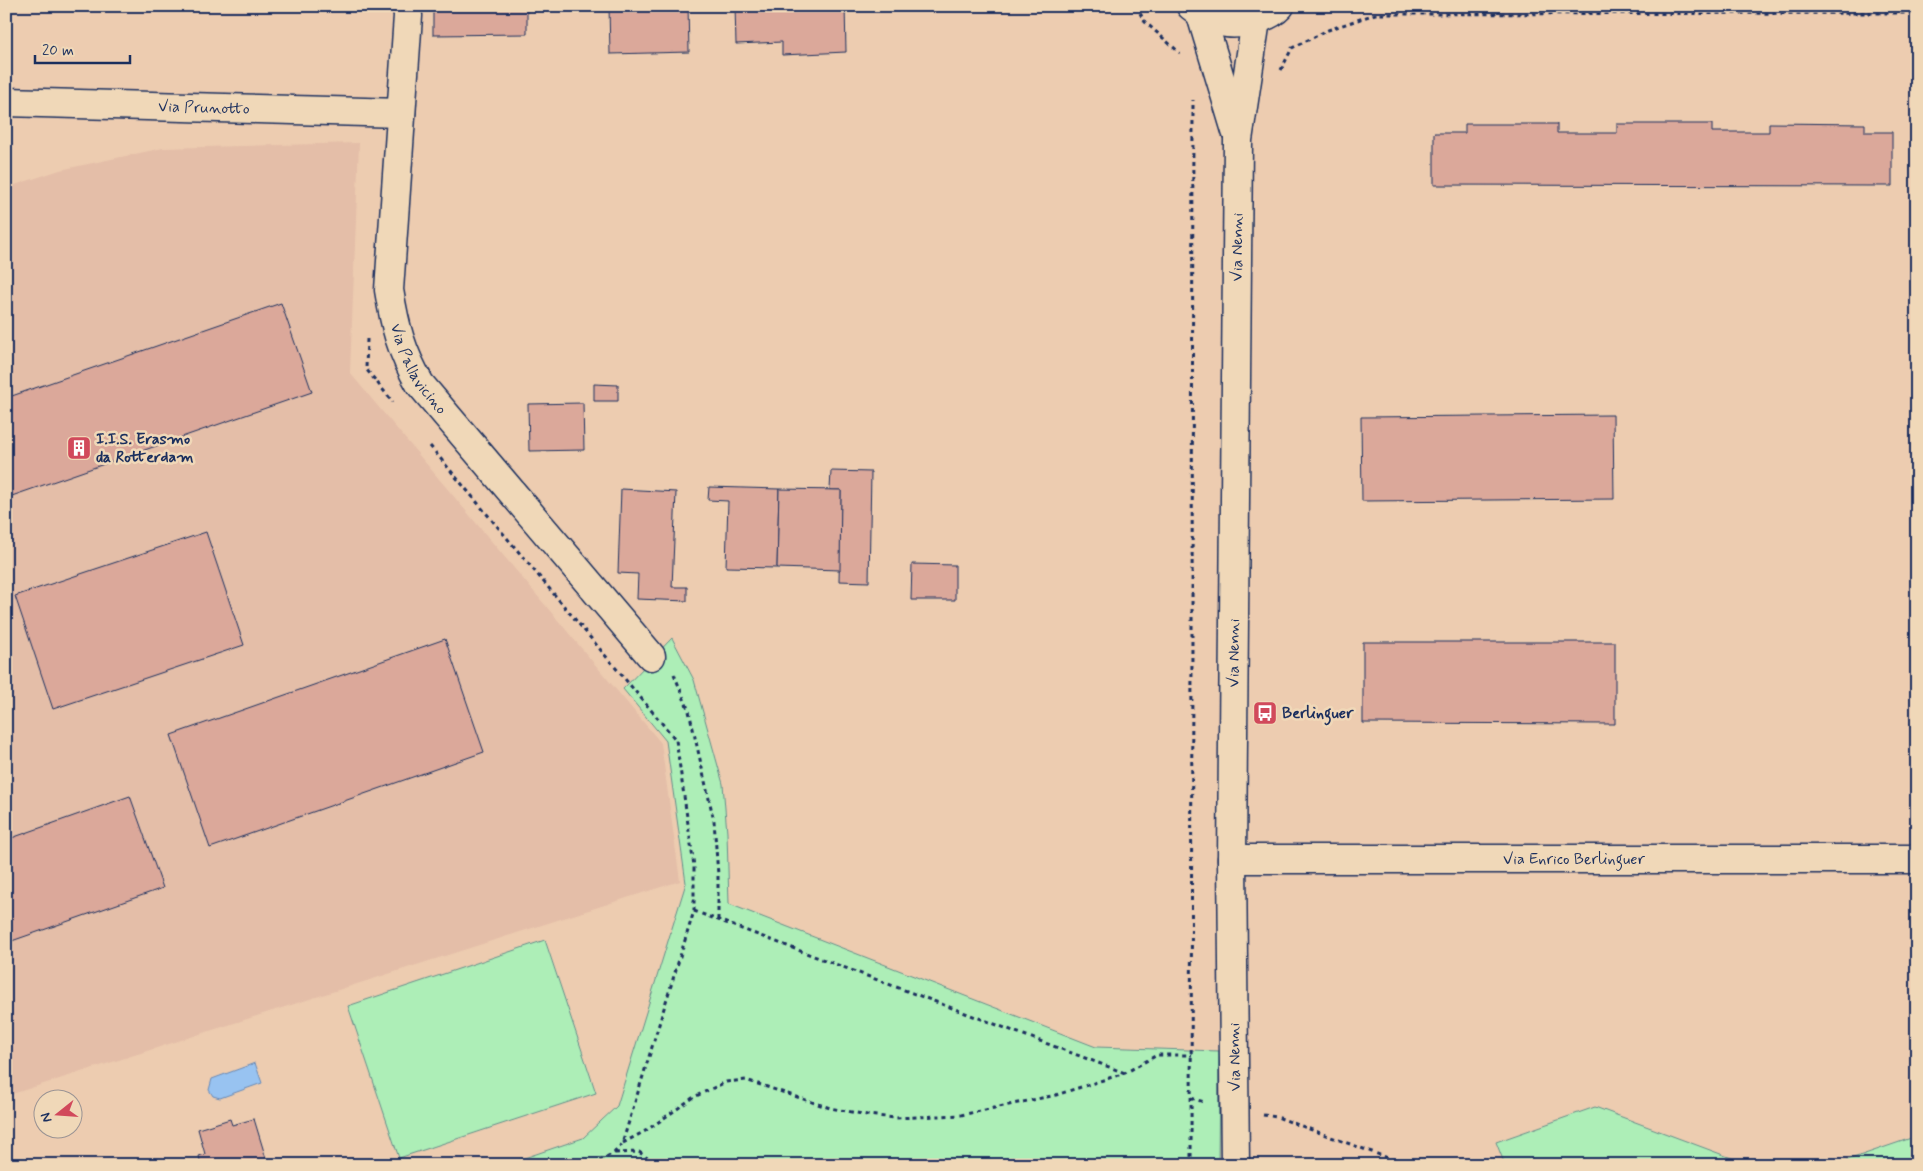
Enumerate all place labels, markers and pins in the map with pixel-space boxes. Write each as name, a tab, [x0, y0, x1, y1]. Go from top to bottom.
place label: I.I.S. Erasmo da Rotterdam	[96, 429, 194, 468]
building icon: I.I.S. Erasmo da Rotterdam	[66, 435, 92, 461]
bus stop icon: Berlinguer	[1252, 700, 1278, 726]
place label: Berlinguer	[1282, 703, 1354, 726]

